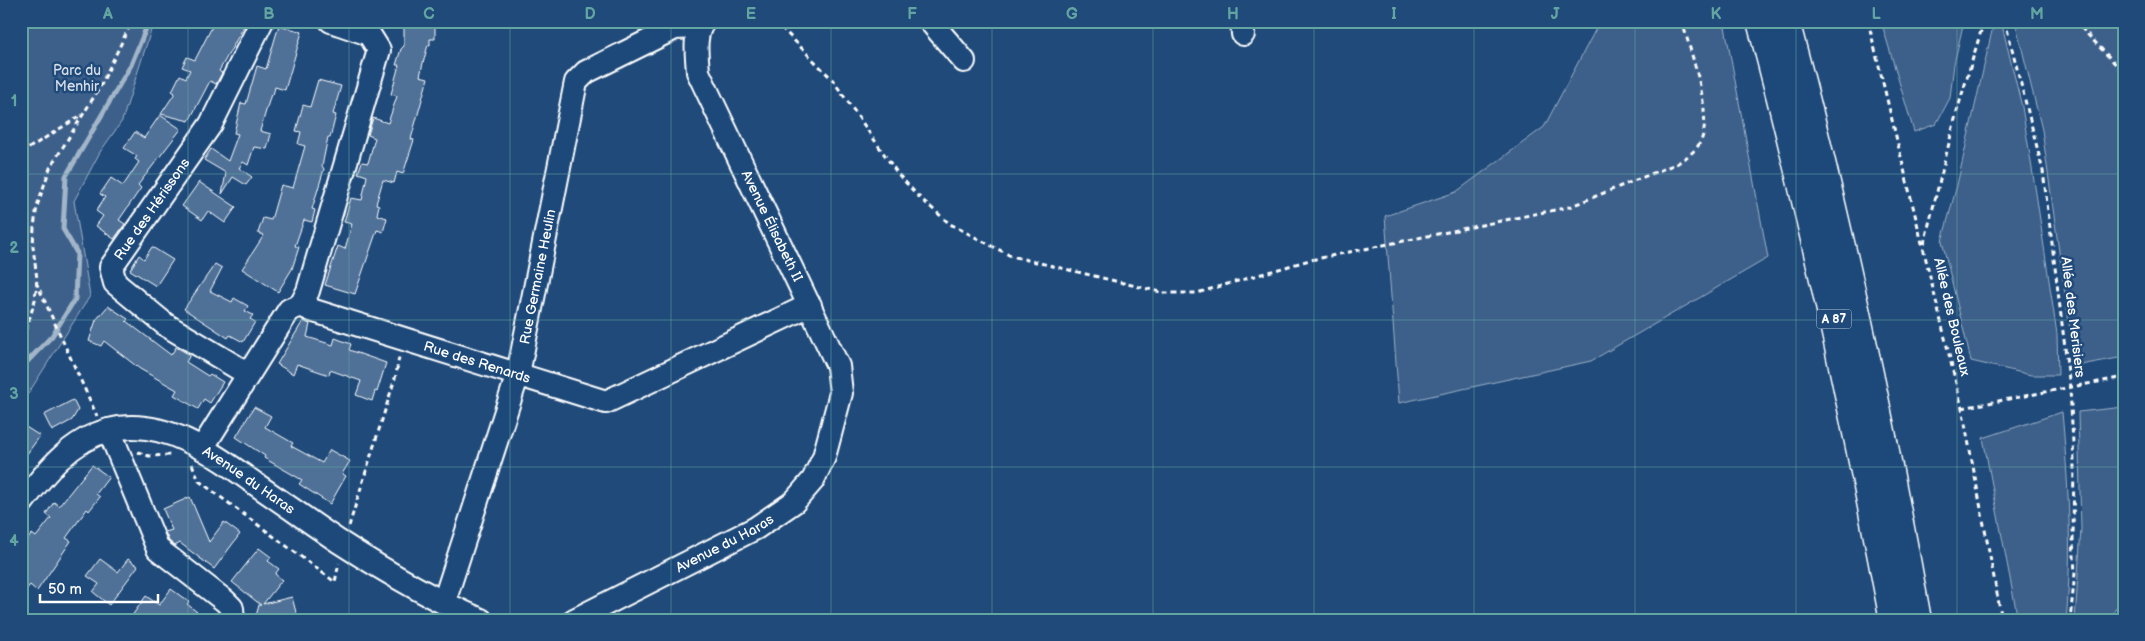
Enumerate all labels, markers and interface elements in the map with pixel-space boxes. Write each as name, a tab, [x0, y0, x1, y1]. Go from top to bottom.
text: A	[102, 5, 113, 24]
text: B	[263, 5, 275, 24]
text: C	[423, 5, 435, 24]
text: D	[584, 5, 596, 24]
text: E	[746, 5, 756, 24]
text: F	[907, 5, 917, 24]
text: G	[1066, 5, 1078, 24]
text: H	[1227, 5, 1239, 24]
text: I	[1391, 5, 1397, 24]
text: J	[1551, 5, 1560, 24]
text: K	[1711, 5, 1722, 24]
text: L	[1871, 5, 1881, 24]
text: M	[2030, 5, 2044, 24]
park label: Parc du Menhir	[53, 62, 101, 95]
text: 1	[11, 92, 17, 111]
street label: Rue des Hérissons	[110, 155, 193, 263]
street label: Avenue Élisabeth II	[738, 167, 807, 284]
street label: Rue Germaine Heulin	[516, 208, 559, 346]
text: 2	[9, 239, 19, 258]
street label: Allée des Bouleaux	[1930, 256, 1974, 378]
street label: Allée des Merisiers	[2057, 256, 2089, 378]
road number: A 87	[1816, 310, 1852, 328]
street label: Rue des Renards	[422, 337, 533, 386]
text: 3	[9, 385, 19, 404]
street label: Avenue du Haras	[200, 442, 299, 517]
street label: Avenue du Haras	[673, 510, 777, 576]
text: 4	[9, 532, 19, 551]
scale bar	[40, 571, 158, 603]
text: 50 m	[48, 580, 82, 599]

